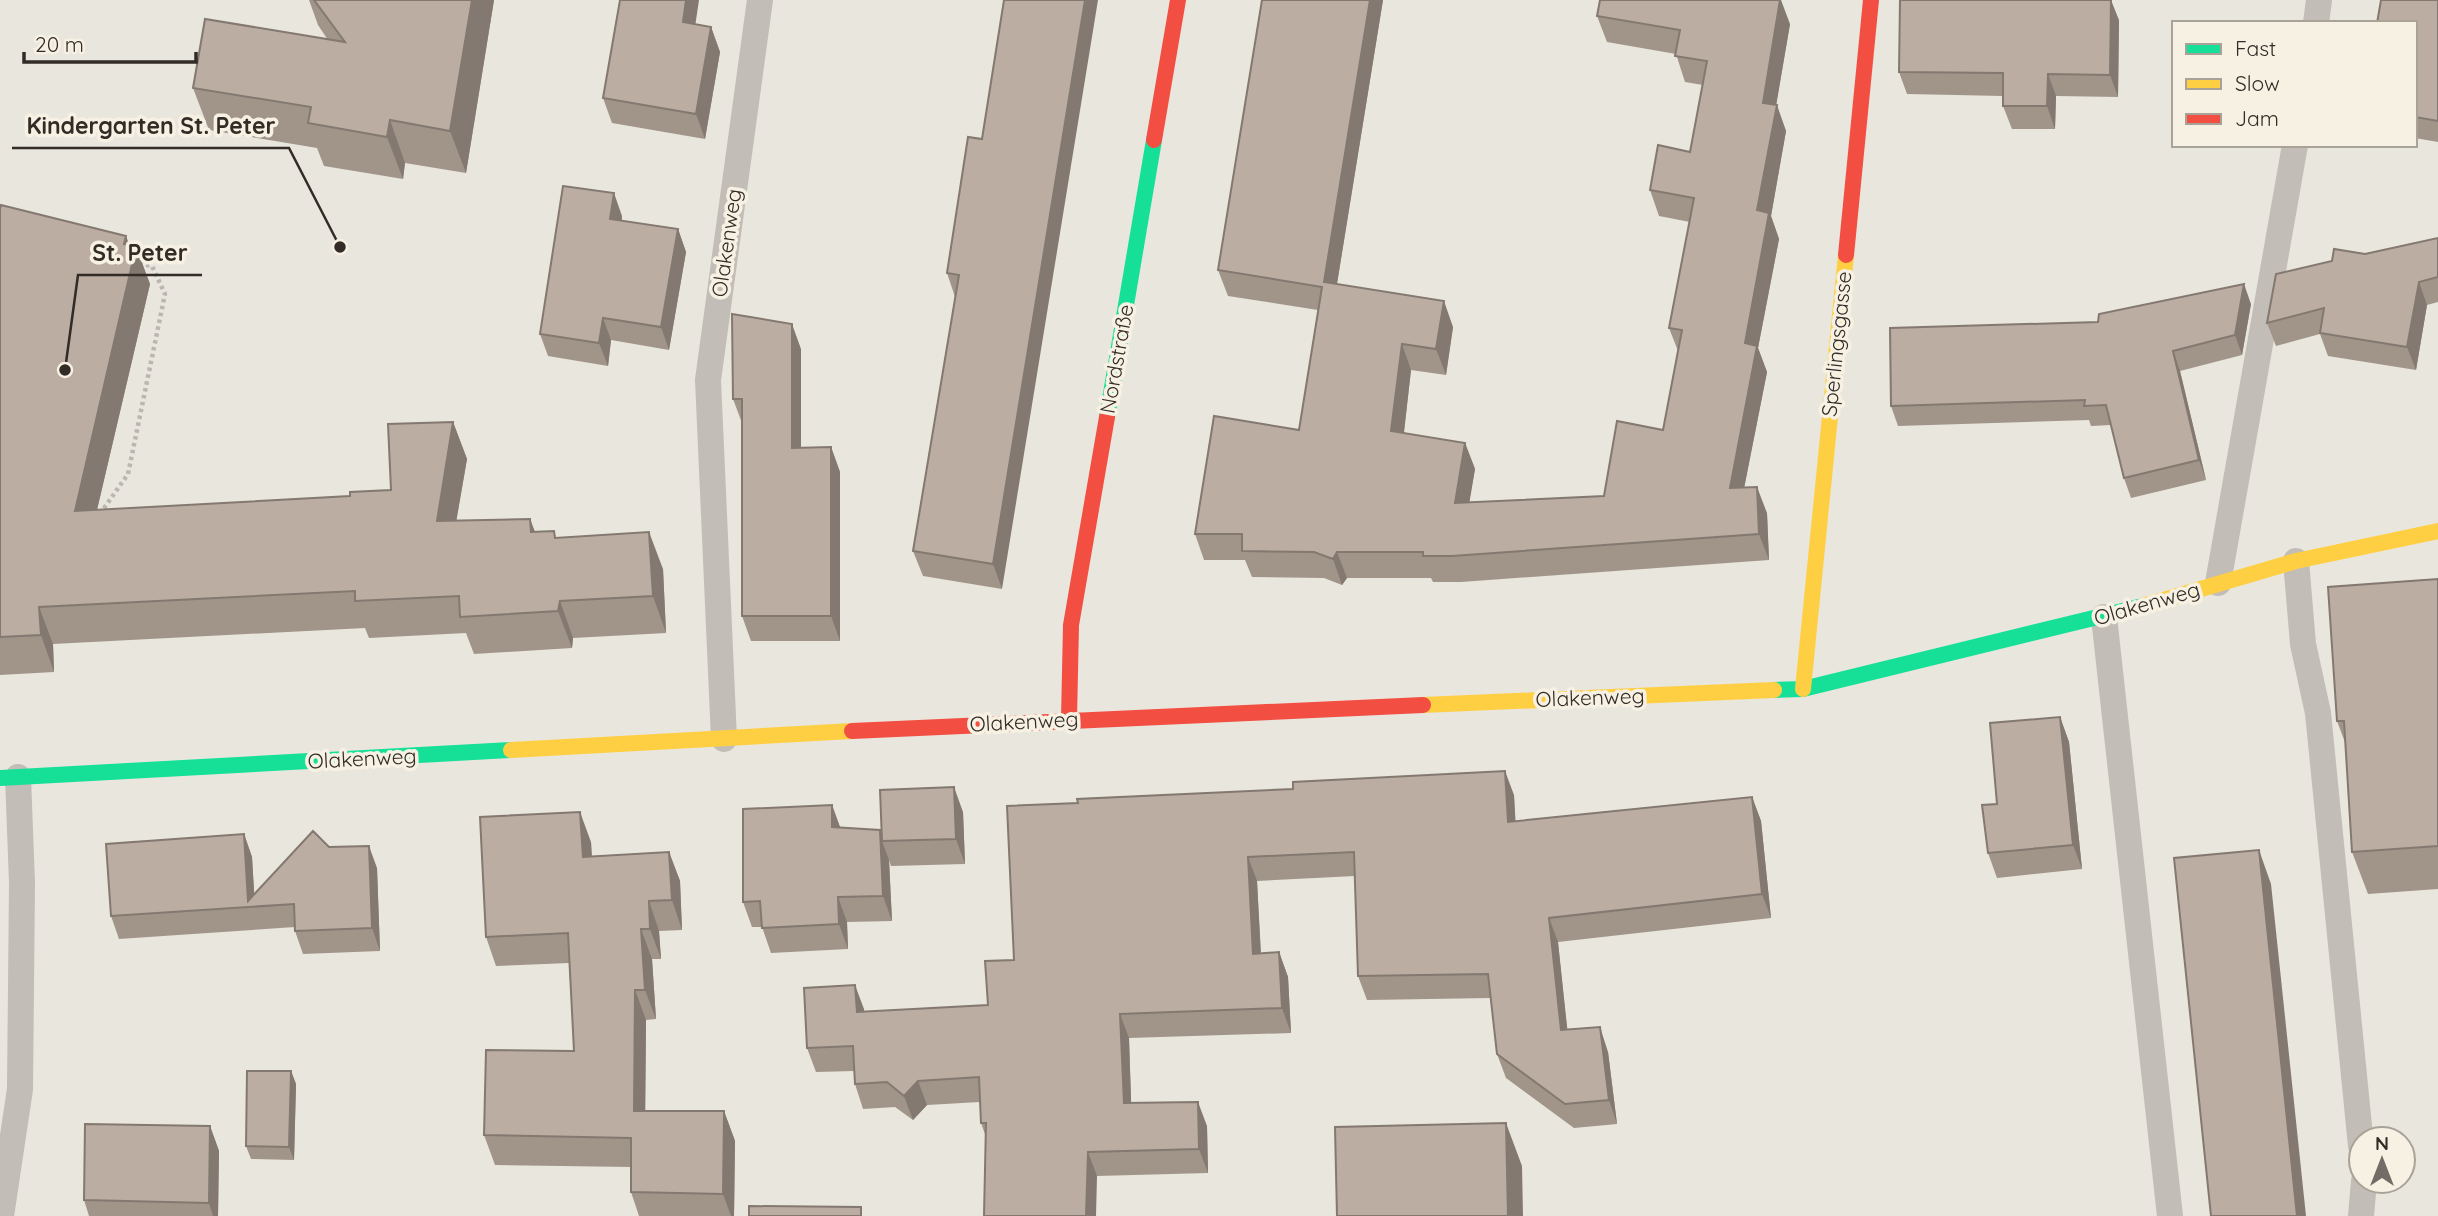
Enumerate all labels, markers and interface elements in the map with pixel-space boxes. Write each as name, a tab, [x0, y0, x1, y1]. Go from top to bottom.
scale bar	[24, 21, 196, 65]
legend	[2172, 21, 2417, 147]
text: 20 m	[35, 31, 84, 57]
text: Fast	[2235, 35, 2276, 61]
text: Slow	[2235, 70, 2280, 96]
callout: Kindergarten St. Peter	[12, 104, 289, 148]
text: Jam	[2235, 105, 2279, 131]
text: Kindergarten St. Peter	[26, 111, 276, 140]
street label: Olakenweg	[706, 187, 746, 299]
callout: St. Peter	[78, 231, 202, 275]
text: St. Peter	[92, 238, 188, 267]
street label: Sperlingsgasse	[1815, 270, 1857, 418]
street label: Nordstraße	[1094, 302, 1138, 415]
street label: Olakenweg	[2091, 576, 2203, 631]
street label: Olakenweg	[1535, 682, 1645, 712]
street label: Olakenweg	[969, 705, 1079, 737]
street label: Olakenweg	[307, 742, 417, 774]
north arrow	[2347, 1125, 2417, 1195]
text: N	[2375, 1131, 2389, 1155]

